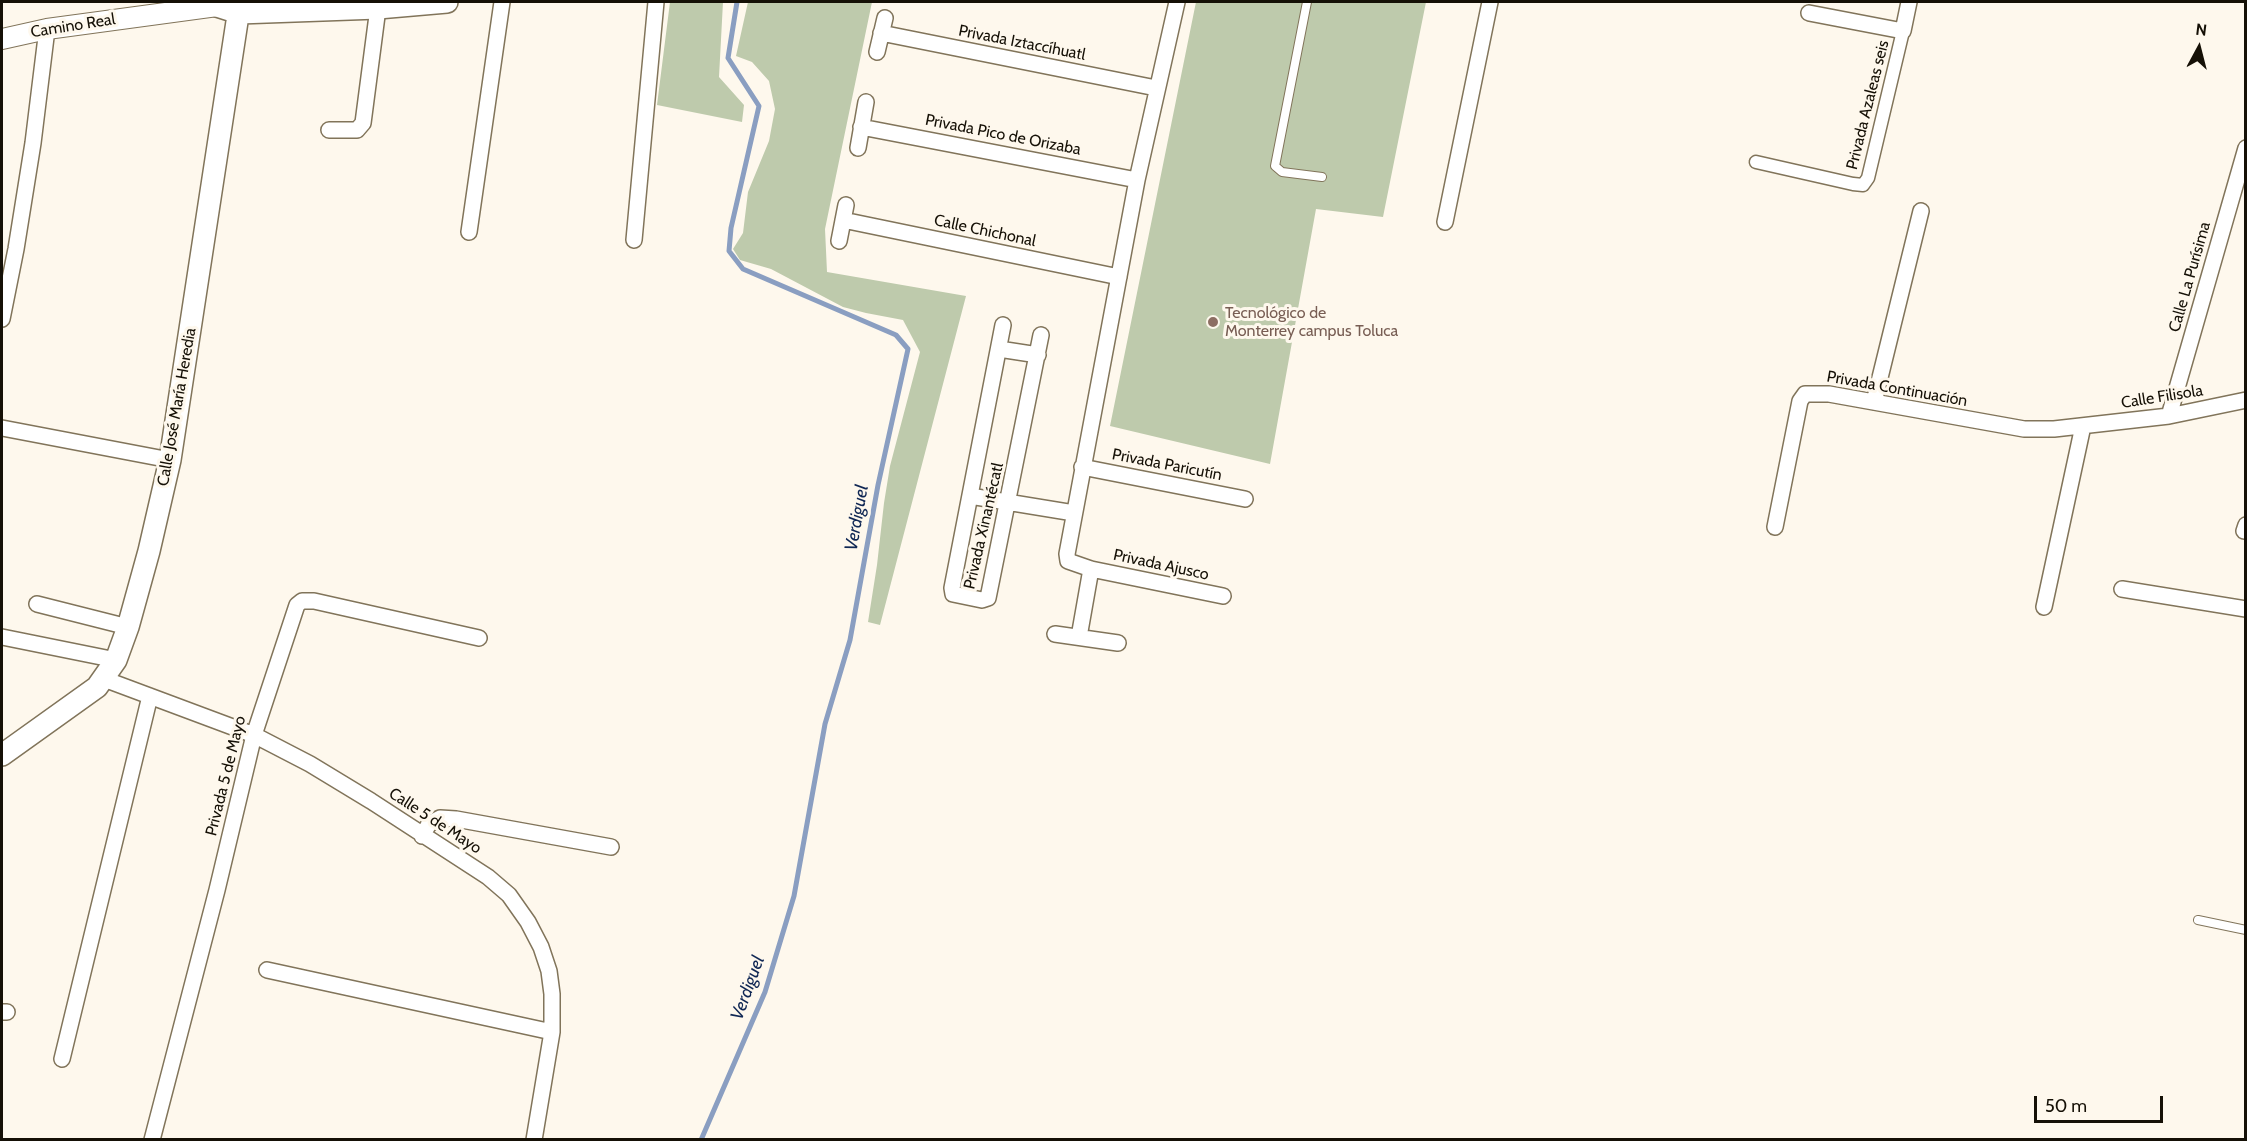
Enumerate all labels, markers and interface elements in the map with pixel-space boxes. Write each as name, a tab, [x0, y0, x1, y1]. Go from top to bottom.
street label: Camino Real	[29, 10, 117, 42]
north arrow	[2169, 18, 2229, 78]
text: N	[2194, 20, 2208, 40]
street label: Privada Iztaccíhuatl	[957, 21, 1087, 65]
street label: Privada Azaleas seis	[1843, 38, 1893, 172]
street label: Privada Pico de Orizaba	[924, 110, 1082, 160]
street label: Calle Chichonal	[932, 211, 1038, 251]
street label: Calle La Purísima	[2165, 220, 2215, 334]
place label: Tecnológico de Monterrey campus Toluca	[1225, 303, 1398, 341]
marker: Tecnológico de Monterrey campus Toluca	[1206, 315, 1220, 329]
street label: Calle José María Heredia	[154, 326, 200, 488]
street label: Privada Continuación	[1825, 367, 1969, 411]
street label: Calle Filisola	[2120, 381, 2204, 413]
street label: Privada Paricutín	[1110, 445, 1224, 485]
street label: Privada Xinantécatl	[960, 461, 1008, 591]
water label: Verdiguel	[841, 483, 873, 553]
street label: Privada Ajusco	[1111, 545, 1211, 585]
street label: Privada 5 de Mayo	[202, 714, 250, 838]
street label: Calle 5 de Mayo	[385, 784, 485, 858]
water label: Verdiguel	[726, 953, 770, 1023]
scale bar	[2037, 1084, 2166, 1122]
text: 50 m	[2045, 1095, 2087, 1117]

